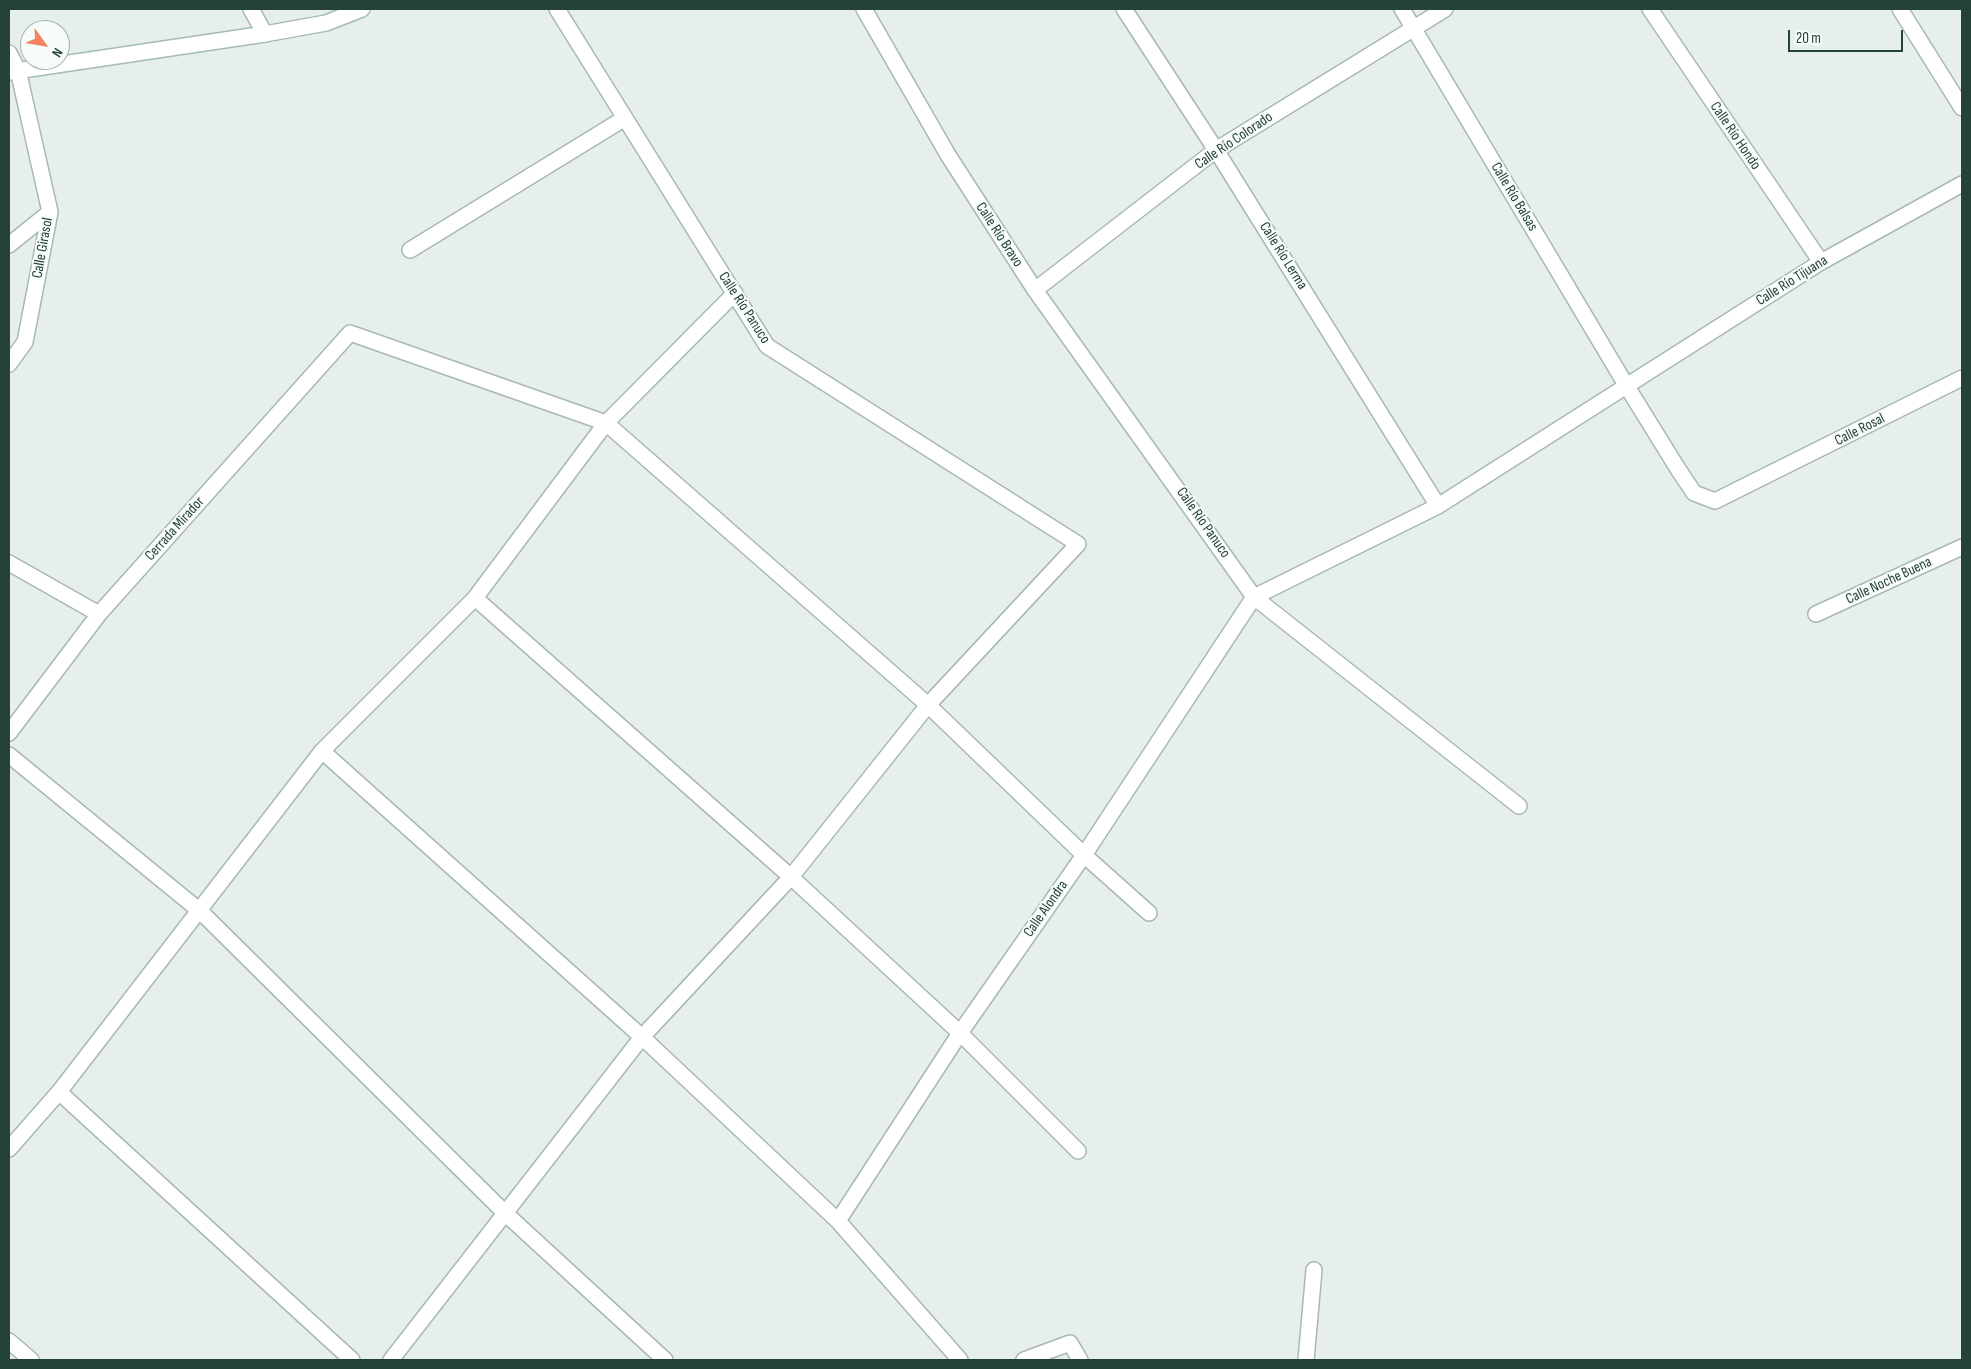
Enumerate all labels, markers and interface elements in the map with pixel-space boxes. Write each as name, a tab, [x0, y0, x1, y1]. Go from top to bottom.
north arrow	[20, 20, 70, 70]
scale bar	[1791, 20, 1906, 52]
text: 20 m	[1796, 29, 1821, 48]
text: N	[48, 45, 66, 60]
street label: Calle Río Hondo	[1706, 99, 1764, 173]
street label: Calle Río Colorado	[1192, 108, 1276, 174]
street label: Calle Río Balsas	[1486, 159, 1542, 235]
street label: Calle Río Bravo	[971, 199, 1027, 271]
street label: Calle Girasol	[29, 216, 57, 280]
street label: Calle Río Lerma	[1255, 219, 1311, 293]
street label: Calle Río Tijuana	[1753, 252, 1831, 310]
street label: Calle Río Panuco	[714, 269, 774, 347]
street label: Calle Rosal	[1832, 410, 1888, 450]
street label: Calle Río Panuco	[1172, 484, 1234, 562]
street label: Cerrada Mirador	[142, 493, 208, 565]
street label: Calle Noche Buena	[1843, 553, 1935, 609]
street label: Calle Alondra	[1020, 877, 1072, 941]

